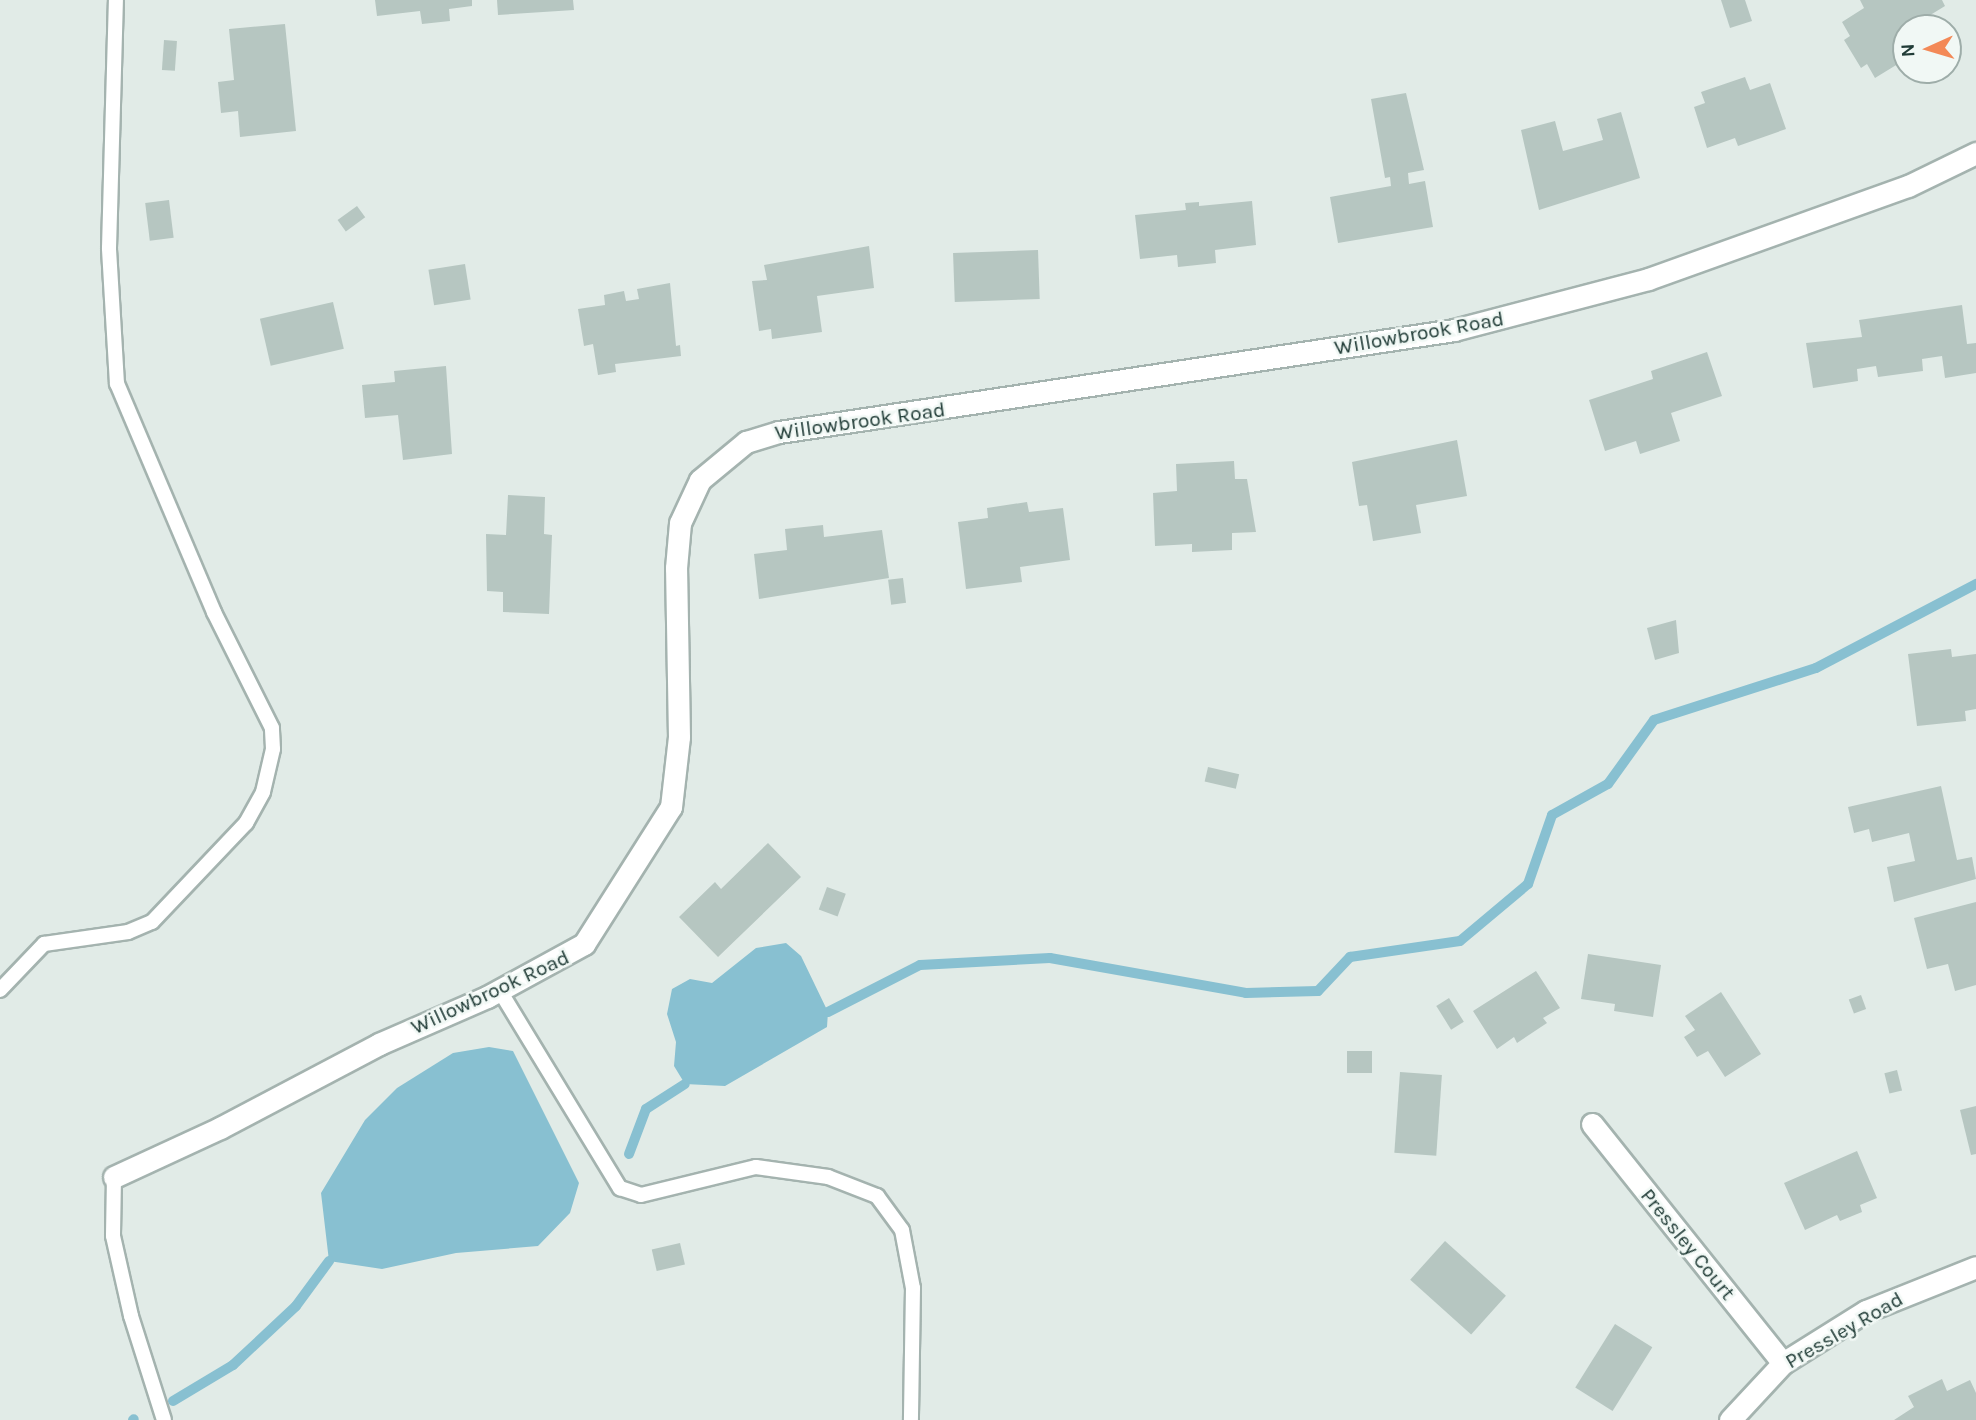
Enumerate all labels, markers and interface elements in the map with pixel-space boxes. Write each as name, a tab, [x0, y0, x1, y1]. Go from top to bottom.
north arrow	[1892, 14, 1962, 84]
text: N	[1897, 43, 1919, 58]
street label: Willowbrook Road	[1332, 306, 1506, 360]
street label: Willowbrook Road	[773, 397, 947, 445]
street label: Willowbrook Road	[407, 944, 573, 1040]
street label: Pressley Court	[1635, 1183, 1741, 1305]
street label: Pressley Road	[1781, 1286, 1907, 1374]

